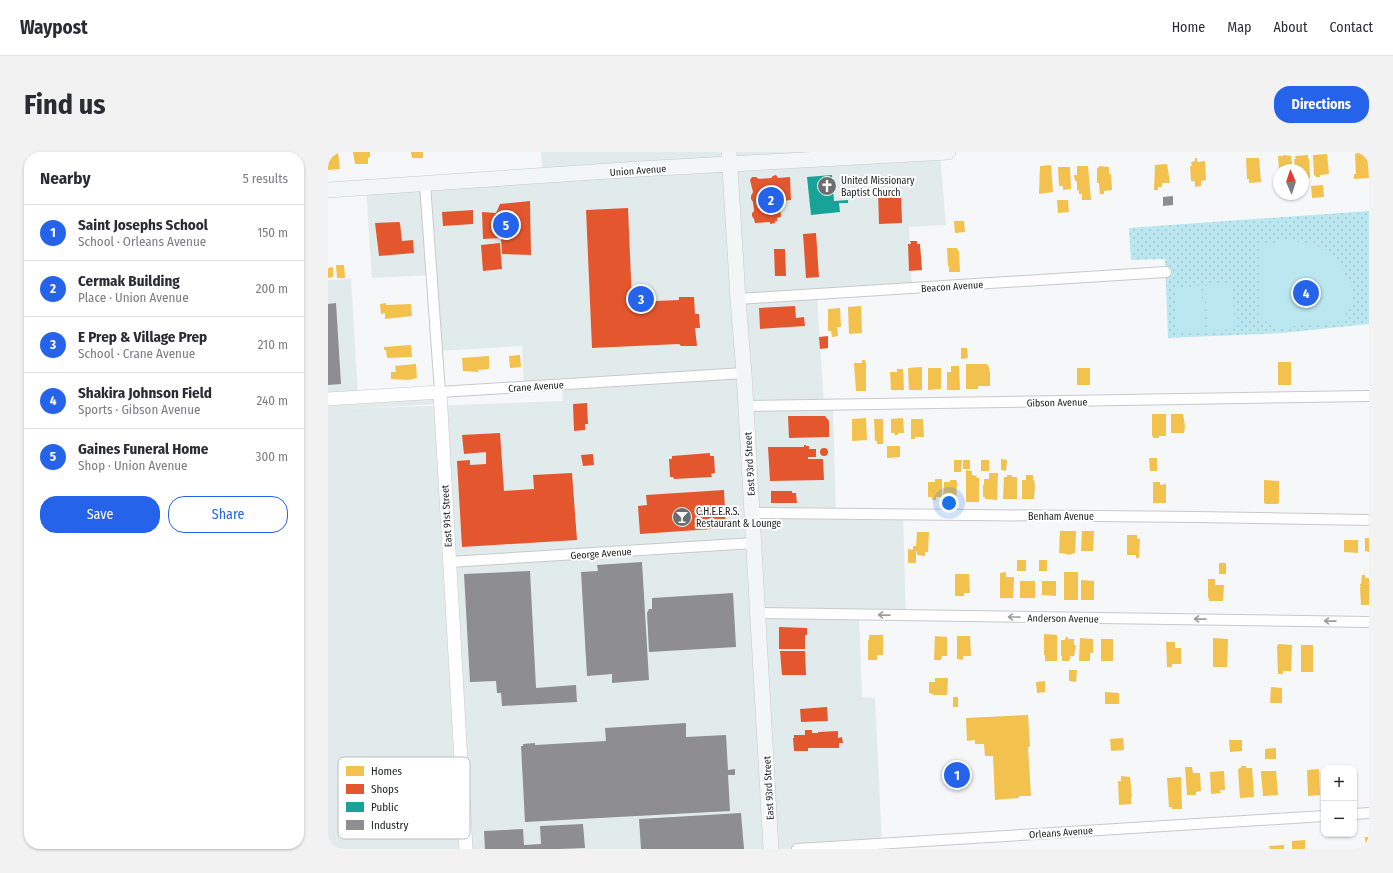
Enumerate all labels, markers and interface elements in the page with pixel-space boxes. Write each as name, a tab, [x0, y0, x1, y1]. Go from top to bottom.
text: Waypost	[20, 16, 88, 39]
text: Home	[1172, 19, 1205, 36]
text: Map	[1227, 19, 1251, 36]
text: About	[1273, 19, 1308, 36]
text: Contact	[1330, 19, 1373, 36]
button: Directions	[1274, 86, 1369, 123]
text: Find us	[24, 88, 106, 121]
street label: Union Avenue	[609, 163, 667, 179]
north arrow	[1273, 164, 1309, 200]
text: Nearby	[40, 168, 91, 189]
text: 5 results	[243, 171, 288, 186]
church icon: United Missionary Baptist Church	[816, 175, 838, 197]
place label: United Missionary Baptist Church	[841, 175, 915, 199]
pin: 2	[758, 185, 784, 215]
pin: 5	[493, 210, 519, 240]
text: Saint Josephs School	[78, 216, 208, 234]
text: 1	[50, 225, 56, 240]
text: 150 m	[257, 225, 288, 240]
text: School · Orleans Avenue	[78, 234, 206, 249]
text: Cermak Building	[78, 272, 180, 290]
pin: 4	[1293, 278, 1319, 308]
street label: Beacon Avenue	[921, 279, 984, 295]
text: 2	[50, 281, 56, 296]
text: 200 m	[256, 281, 288, 296]
pin: 3	[628, 284, 654, 314]
text: Place · Union Avenue	[78, 290, 189, 305]
text: E Prep & Village Prep	[78, 328, 207, 346]
text: 3	[50, 337, 56, 352]
text: 210 m	[258, 337, 288, 352]
text: School · Crane Avenue	[78, 346, 195, 361]
street label: Crane Avenue	[508, 379, 564, 395]
text: Shakira Johnson Field	[78, 384, 212, 402]
text: 4	[50, 393, 56, 408]
text: 240 m	[256, 393, 288, 408]
street label: Gibson Avenue	[1027, 396, 1088, 410]
text: Sports · Gibson Avenue	[78, 402, 200, 417]
street label: East 93rd Street	[742, 431, 758, 496]
text: Gaines Funeral Home	[78, 440, 208, 458]
text: 5	[50, 449, 56, 464]
text: 300 m	[256, 449, 288, 464]
text: Shop · Union Avenue	[78, 458, 188, 473]
street label: East 91st Street	[439, 484, 455, 547]
your location	[939, 493, 959, 513]
button: Save	[40, 496, 160, 533]
button: Share	[168, 496, 288, 533]
bar icon: C.H.E.E.R.S. Restaurant & Lounge	[671, 506, 693, 528]
place label: C.H.E.E.R.S. Restaurant & Lounge	[696, 506, 781, 530]
street label: Benham Avenue	[1028, 511, 1094, 523]
street label: George Avenue	[570, 546, 632, 562]
one-way arrow	[878, 611, 891, 619]
street label: Anderson Avenue	[1027, 612, 1099, 626]
one-way arrow	[1008, 613, 1021, 621]
one-way arrow	[1194, 616, 1207, 623]
one-way arrow	[1324, 617, 1337, 625]
street label: East 93rd Street	[761, 755, 777, 820]
legend	[338, 757, 470, 839]
pin: 1	[944, 760, 970, 790]
text: Homes	[371, 765, 402, 778]
map controls	[1321, 765, 1357, 837]
button: +	[1321, 765, 1357, 801]
text: Shops	[371, 783, 399, 796]
text: Public	[371, 801, 399, 814]
button: −	[1321, 801, 1357, 837]
text: Industry	[371, 819, 408, 832]
street label: Orleans Avenue	[1029, 825, 1093, 841]

